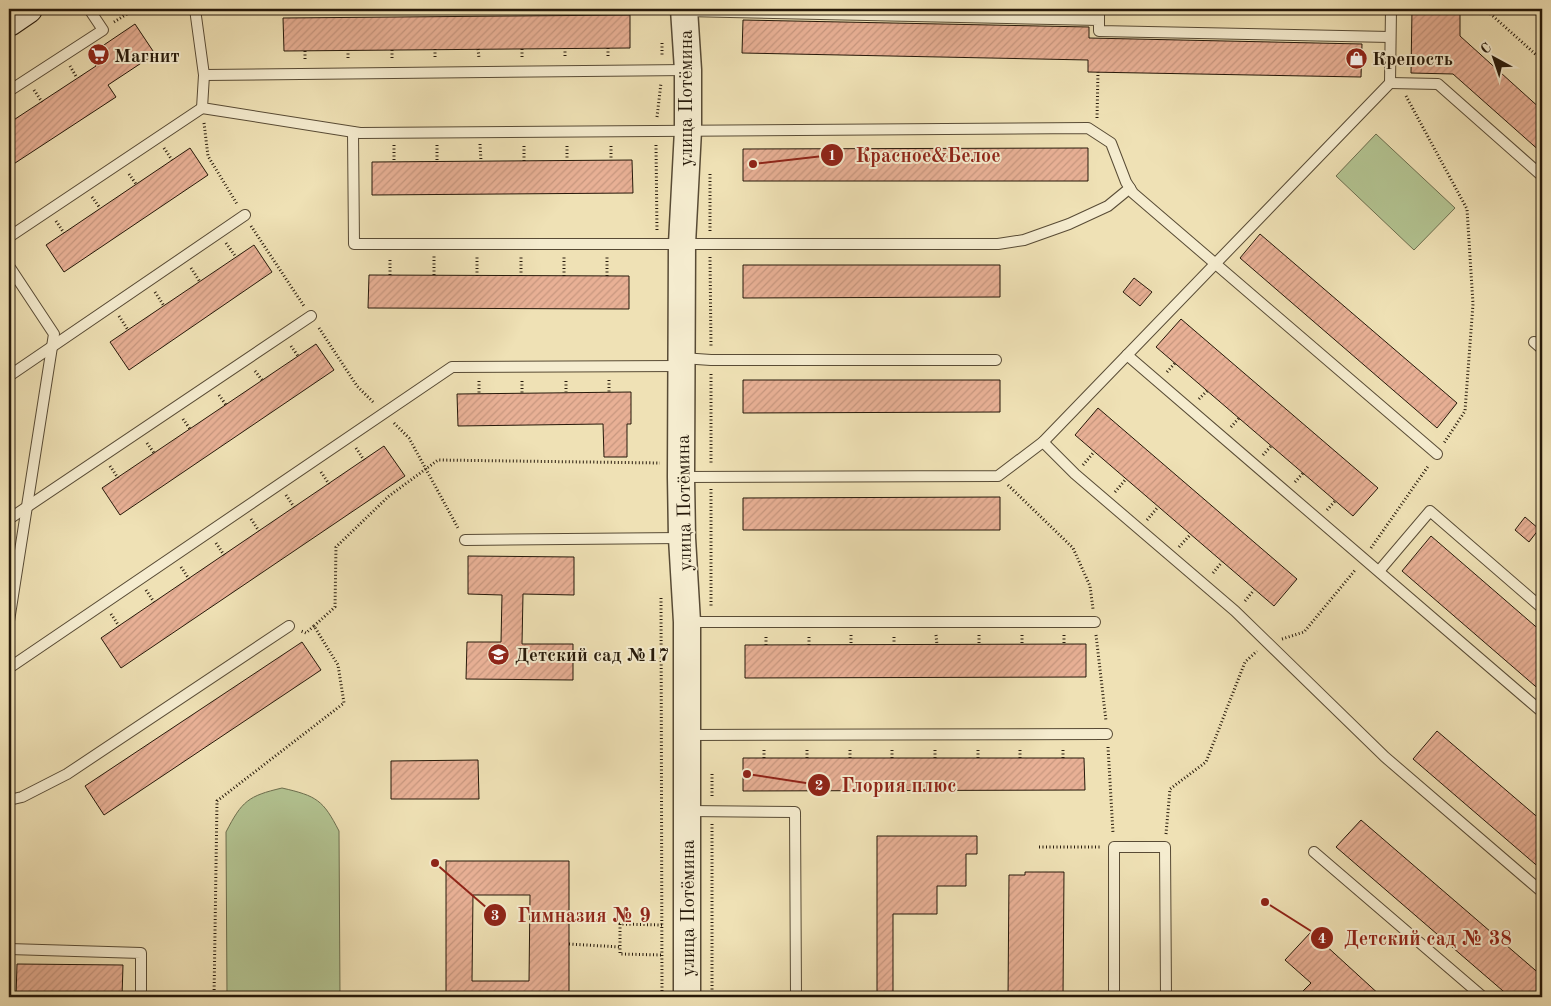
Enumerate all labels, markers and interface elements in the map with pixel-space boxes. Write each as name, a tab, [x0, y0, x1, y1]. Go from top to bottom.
street label: улица Потёмина	[678, 29, 697, 167]
north arrow	[1468, 32, 1518, 82]
text: С	[1478, 40, 1494, 57]
supermarket icon: Магнит	[86, 43, 110, 67]
shop icon: Крепость	[1344, 46, 1368, 70]
place label: Магнит	[114, 48, 180, 67]
place label: Крепость	[1372, 51, 1453, 70]
callout: Красное&Белое	[820, 137, 1010, 172]
text: Красное&Белое	[855, 147, 1001, 167]
text: 1	[828, 149, 836, 164]
street label: улица Потёмина	[675, 434, 696, 572]
school or university icon: Детский сад №17	[487, 642, 511, 666]
place label: Детский сад №17	[515, 647, 669, 666]
callout: Глория плюс	[807, 767, 967, 802]
text: Глория плюс	[841, 777, 957, 797]
text: 2	[815, 779, 823, 794]
street label: улица Потёмина	[680, 839, 699, 977]
callout: Гимназия № 9	[483, 897, 661, 932]
text: Гимназия № 9	[517, 907, 651, 927]
text: 3	[491, 909, 499, 924]
callout: Детский сад № 38	[1309, 920, 1522, 955]
text: Детский сад № 38	[1344, 930, 1512, 950]
text: 4	[1318, 932, 1326, 947]

